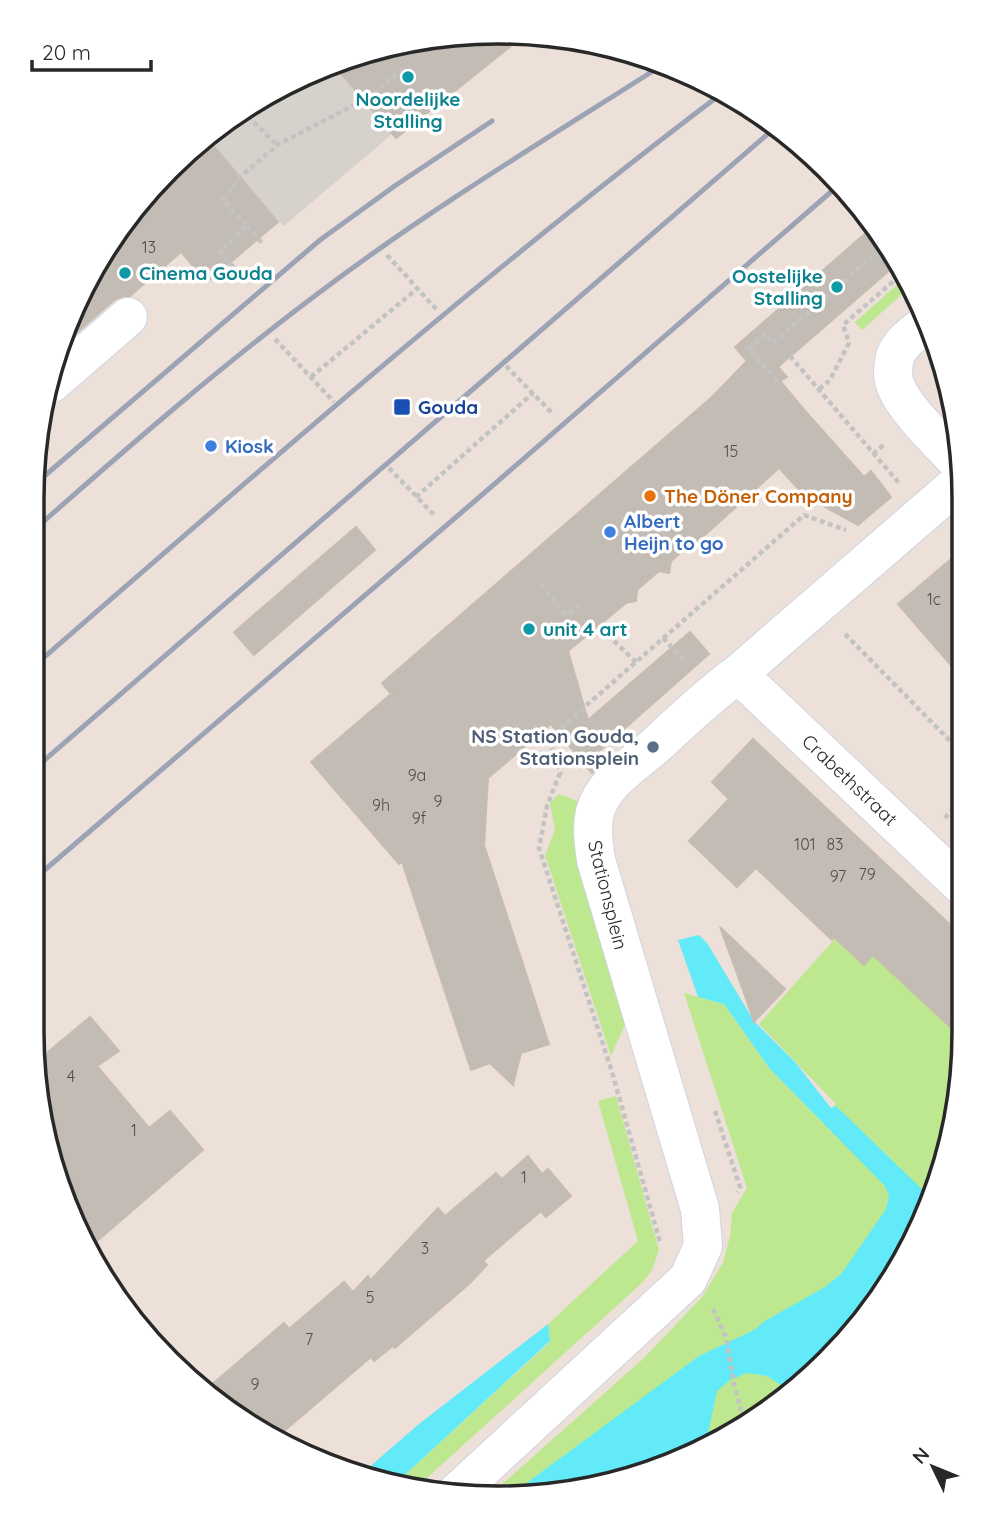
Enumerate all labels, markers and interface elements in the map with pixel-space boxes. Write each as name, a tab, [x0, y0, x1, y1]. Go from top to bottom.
scale bar	[32, 28, 150, 72]
text: 20 m	[42, 39, 91, 65]
marker: Noordelijke Stalling	[400, 69, 416, 85]
place label: Noordelijke Stalling	[355, 87, 461, 133]
house number: 13	[142, 237, 156, 257]
place label: Cinema Gouda	[139, 261, 273, 285]
place label: Oostelijke Stalling	[732, 264, 823, 310]
marker: Cinema Gouda	[117, 265, 133, 281]
marker: Oostelijke Stalling	[829, 279, 845, 295]
place label: Gouda	[418, 395, 478, 419]
marker: Gouda	[392, 397, 412, 417]
place label: Kiosk	[225, 434, 274, 458]
marker: Kiosk	[203, 438, 219, 454]
house number: 15	[724, 441, 738, 461]
place label: The Döner Company	[664, 484, 853, 508]
marker: The Döner Company	[642, 488, 658, 504]
place label: Albert Heijn to go	[624, 509, 724, 555]
marker: Albert Heijn to go	[602, 524, 618, 540]
house number: 1c	[927, 589, 941, 609]
place label: unit 4 art	[543, 617, 628, 641]
marker: unit 4 art	[521, 621, 537, 637]
place label: NS Station Gouda, Stationsplein	[471, 724, 639, 770]
street label: Crabethstraat	[797, 729, 903, 831]
marker: NS Station Gouda, Stationsplein	[645, 739, 661, 755]
house number: 9a	[408, 765, 426, 785]
house number: 9	[434, 791, 443, 811]
house number: 9h	[372, 795, 390, 815]
house number: 9f	[412, 808, 427, 828]
house number: 101	[794, 834, 816, 854]
house number: 83	[826, 834, 844, 854]
street label: Stationsplein	[583, 838, 633, 952]
house number: 79	[858, 864, 876, 884]
house number: 97	[830, 866, 846, 886]
house number: 4	[67, 1066, 75, 1086]
house number: 1	[131, 1120, 137, 1140]
house number: 1	[521, 1167, 527, 1187]
house number: 3	[421, 1238, 429, 1258]
house number: 5	[366, 1287, 374, 1307]
house number: 7	[305, 1329, 313, 1349]
house number: 9	[251, 1374, 260, 1394]
north arrow	[898, 1432, 968, 1502]
text: N	[907, 1442, 934, 1469]

